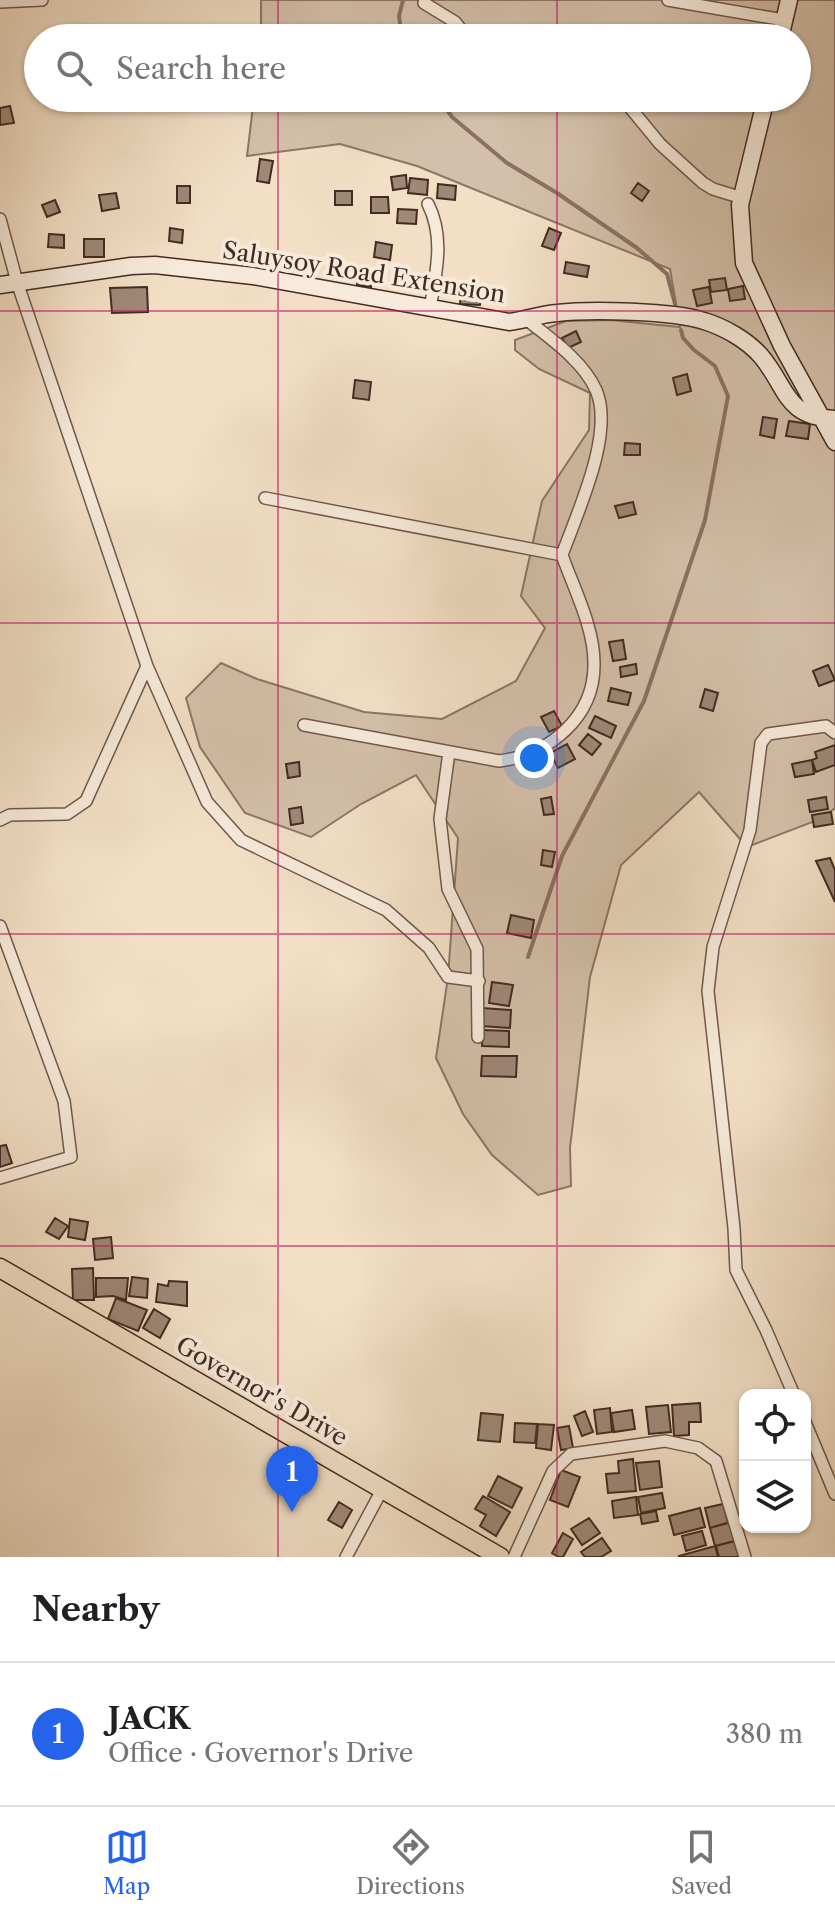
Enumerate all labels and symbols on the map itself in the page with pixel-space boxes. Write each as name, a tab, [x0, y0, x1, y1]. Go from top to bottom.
street label: Saluysoy Road Extension	[221, 235, 507, 309]
your location	[514, 738, 554, 778]
street label: Governor's Drive	[171, 1330, 353, 1452]
pin: 1	[266, 1446, 318, 1512]

